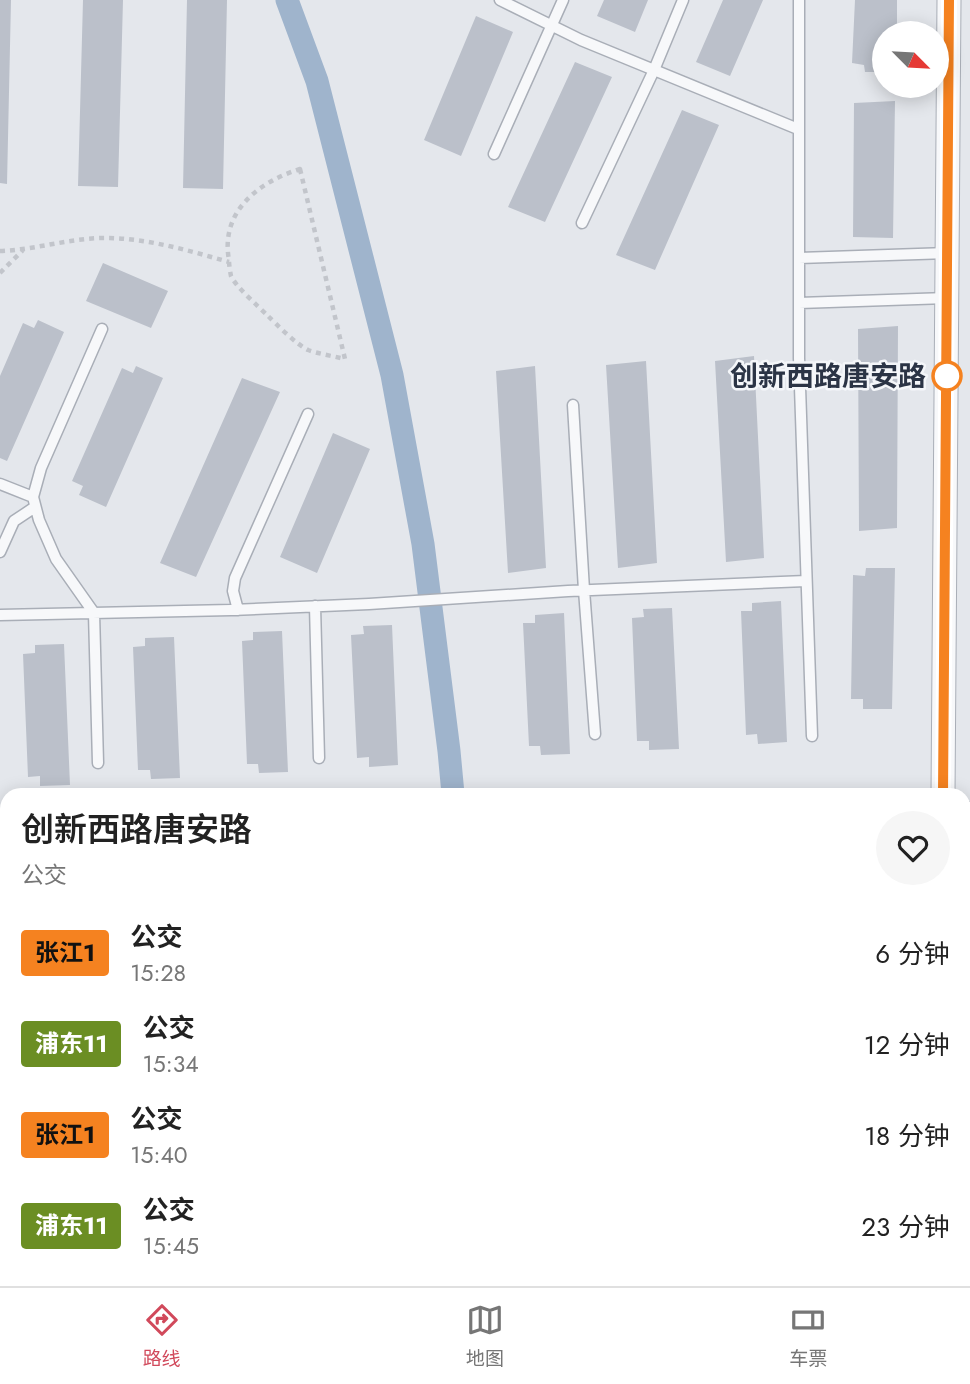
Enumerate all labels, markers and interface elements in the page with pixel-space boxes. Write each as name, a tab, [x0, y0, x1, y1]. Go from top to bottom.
north arrow	[872, 21, 948, 98]
map controls	[872, 21, 949, 98]
place label: 创新西路唐安路	[730, 356, 926, 397]
marker: 创新西路唐安路	[932, 361, 962, 391]
text: 创新西路唐安路	[21, 806, 252, 853]
button: heart	[876, 811, 950, 885]
text: 公交	[21, 858, 67, 892]
text: 公交	[130, 918, 182, 956]
text: 张江1	[35, 935, 95, 970]
text: 6 分钟	[875, 935, 950, 973]
text: 15:28	[130, 956, 186, 990]
text: 公交	[142, 1009, 194, 1047]
text: 浦东11	[35, 1026, 107, 1061]
text: 12 分钟	[864, 1026, 950, 1064]
text: 15:34	[142, 1047, 199, 1081]
text: 公交	[130, 1100, 182, 1138]
text: 张江1	[35, 1117, 95, 1152]
text: 18 分钟	[864, 1117, 950, 1155]
text: 15:40	[130, 1138, 188, 1172]
text: 公交	[142, 1191, 194, 1229]
text: 浦东11	[35, 1208, 107, 1243]
text: 23 分钟	[861, 1208, 950, 1246]
text: 15:45	[142, 1229, 199, 1263]
tab: 路线	[143, 1301, 181, 1372]
tab: 地图	[466, 1301, 504, 1372]
tab: 车票	[789, 1301, 827, 1372]

